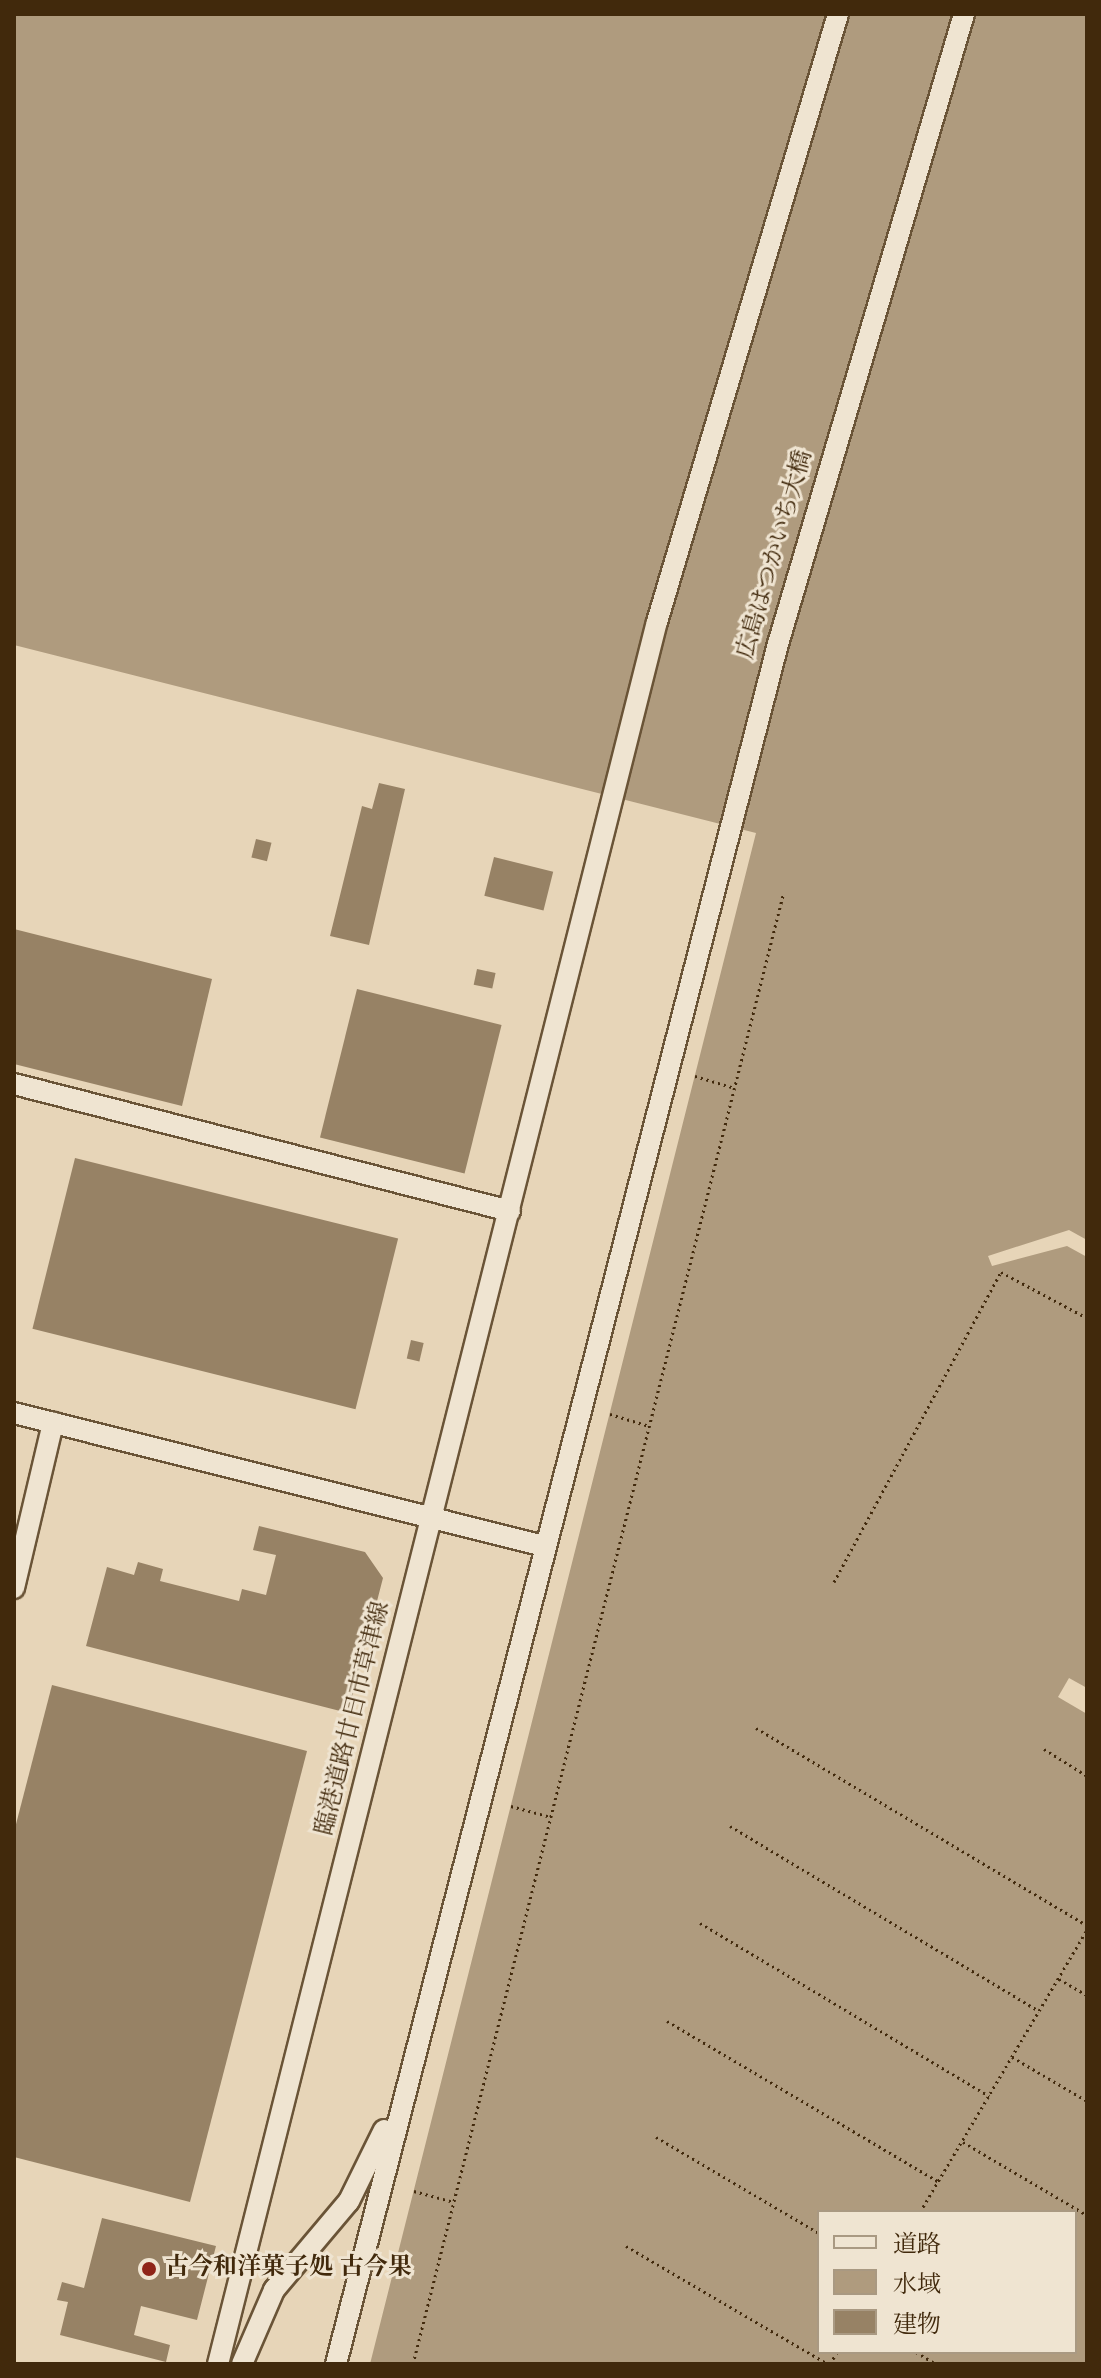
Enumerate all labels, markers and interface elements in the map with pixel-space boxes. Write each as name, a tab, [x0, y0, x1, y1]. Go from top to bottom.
street label: 広島はつかいち大橋	[732, 447, 820, 663]
street label: 臨港道路廿日市草津線	[311, 1599, 397, 1839]
legend	[817, 2210, 1077, 2354]
text: 道路	[893, 2234, 941, 2258]
place label: 古今和洋菓子処 古今果	[165, 2255, 412, 2283]
marker: 古今和洋菓子処 古今果	[140, 2260, 158, 2278]
text: 水域	[893, 2274, 941, 2298]
text: 建物	[893, 2314, 941, 2338]

